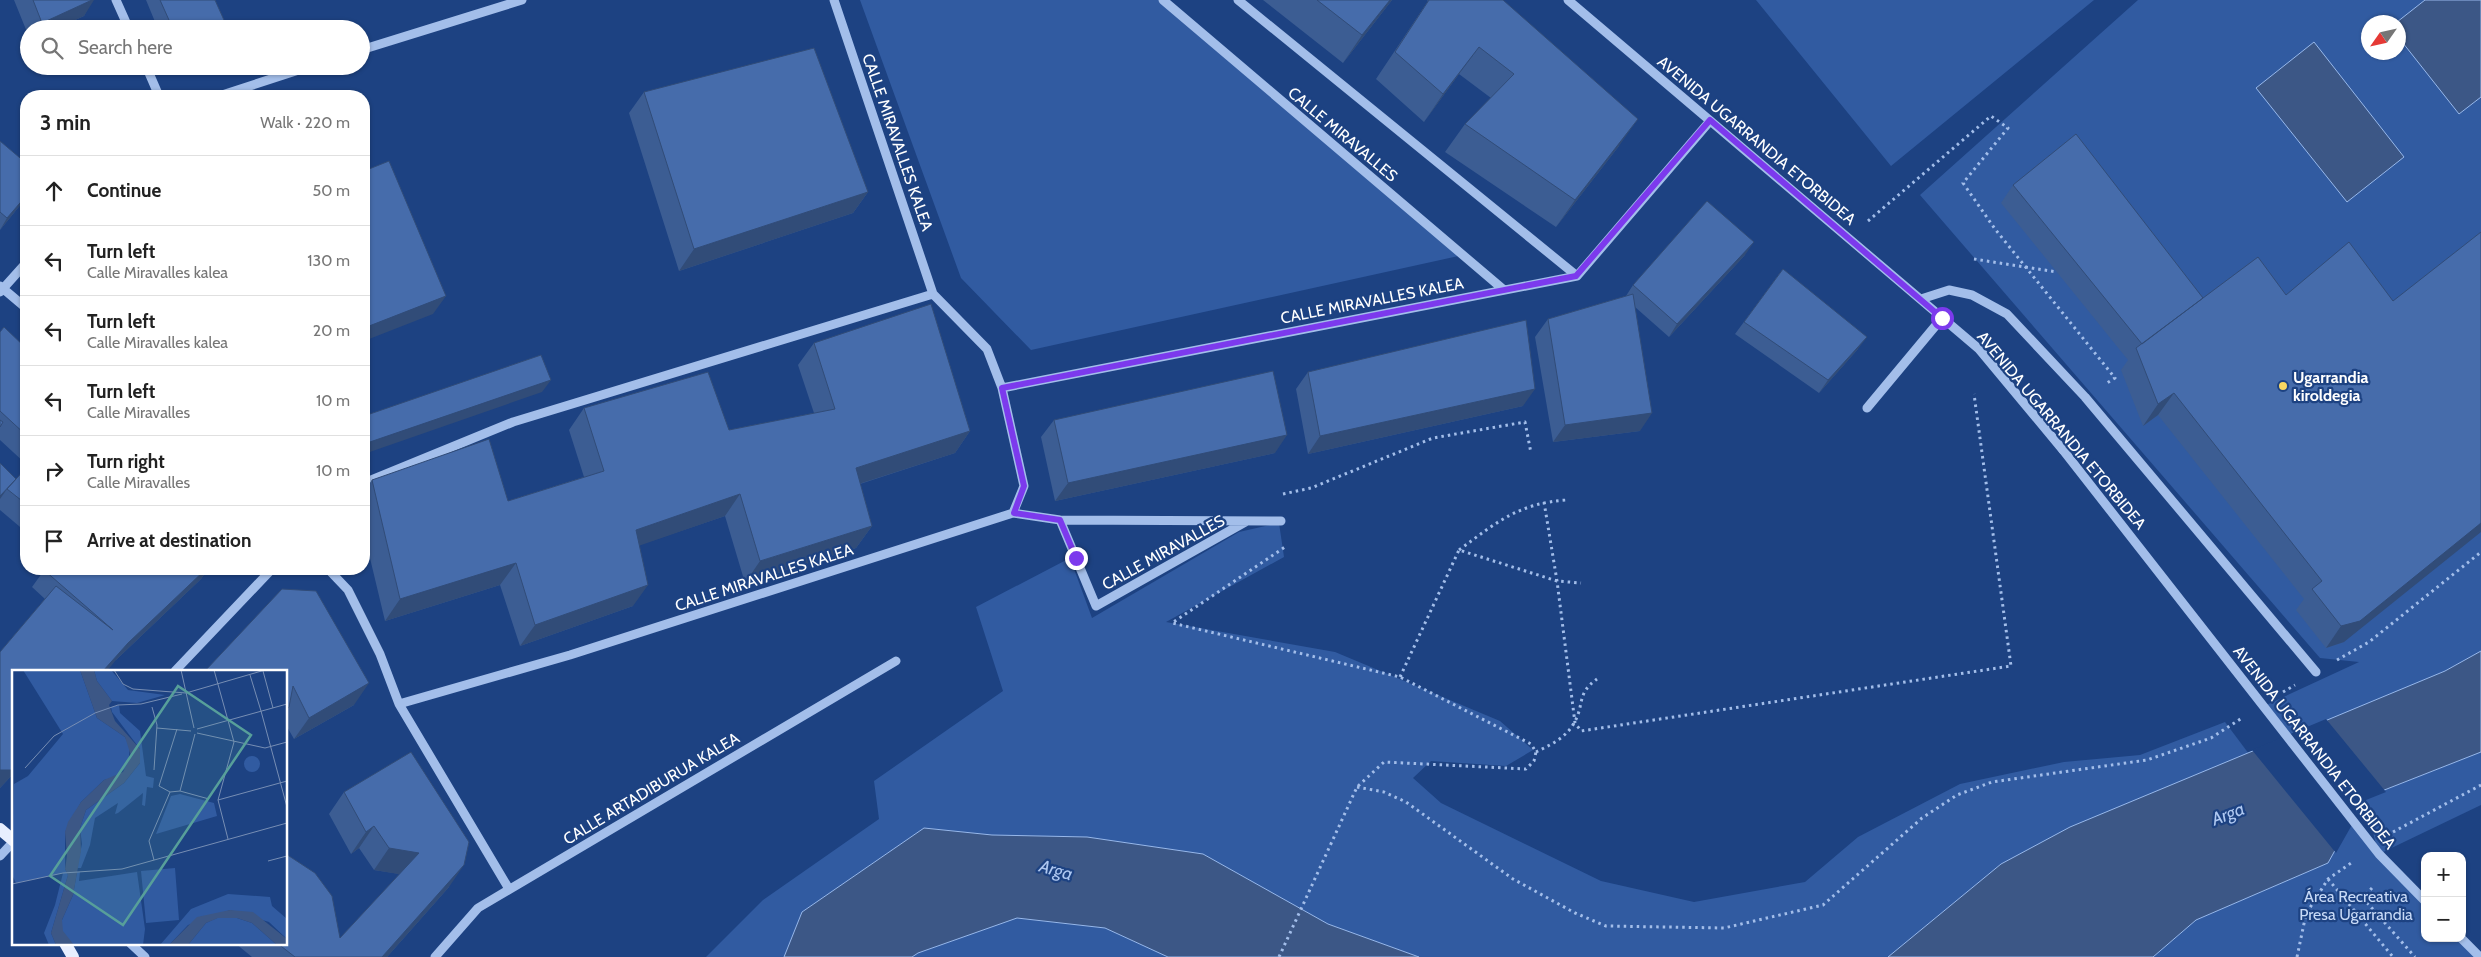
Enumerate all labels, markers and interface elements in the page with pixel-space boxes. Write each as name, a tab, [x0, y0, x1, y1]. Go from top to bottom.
north arrow	[2361, 15, 2406, 60]
search box	[20, 20, 370, 75]
icon: search	[38, 34, 66, 62]
text: Search here	[78, 36, 172, 59]
street label: CALLE MIRAVALLES KALEA	[858, 51, 937, 233]
street label: AVENIDA UGARRANDIA ETORBIDEA	[1654, 52, 1860, 229]
street label: CALLE MIRAVALLES	[1284, 83, 1401, 186]
text: 3 min	[40, 110, 91, 135]
text: Walk · 220 m	[260, 113, 350, 132]
icon: ahead	[40, 177, 68, 205]
text: Continue	[87, 179, 161, 202]
text: 50 m	[313, 181, 350, 200]
text: Turn left	[87, 240, 155, 263]
icon: left	[40, 247, 68, 275]
text: 130 m	[307, 251, 350, 270]
text: Calle Miravalles kalea	[87, 263, 228, 282]
street label: CALLE MIRAVALLES KALEA	[1279, 273, 1465, 328]
route start	[1931, 307, 1954, 330]
text: Turn left	[87, 310, 155, 333]
icon: left	[40, 317, 68, 345]
text: 20 m	[313, 321, 350, 340]
street label: AVENIDA UGARRANDIA ETORBIDEA	[1973, 327, 2150, 533]
text: Calle Miravalles kalea	[87, 333, 228, 352]
place label: Ugarrandia kiroldegia	[2293, 368, 2368, 405]
text: Turn left	[87, 380, 155, 403]
marker: Ugarrandia kiroldegia	[2277, 380, 2289, 392]
icon: left	[40, 387, 68, 415]
text: 10 m	[316, 391, 350, 410]
text: Calle Miravalles	[87, 403, 190, 422]
text: Turn right	[87, 450, 165, 473]
icon: right	[40, 457, 68, 485]
text: 10 m	[316, 461, 350, 480]
text: Calle Miravalles	[87, 473, 190, 492]
street label: CALLE MIRAVALLES	[1099, 511, 1228, 594]
icon: arrive	[40, 527, 68, 555]
text: Arrive at destination	[87, 529, 251, 552]
street label: CALLE MIRAVALLES KALEA	[673, 540, 856, 615]
route end	[1065, 547, 1088, 570]
street label: AVENIDA UGARRANDIA ETORBIDEA	[2229, 642, 2400, 853]
inset map	[12, 670, 288, 944]
street label: CALLE ARTADIBURUA KALEA	[560, 728, 743, 849]
water label: Arga	[2207, 798, 2248, 831]
map controls	[2421, 852, 2466, 942]
button: +	[2421, 852, 2466, 897]
water label: Arga	[1036, 855, 1075, 885]
park label: Área Recreativa Presa Ugarrandia	[2299, 887, 2413, 924]
button: −	[2421, 897, 2466, 942]

